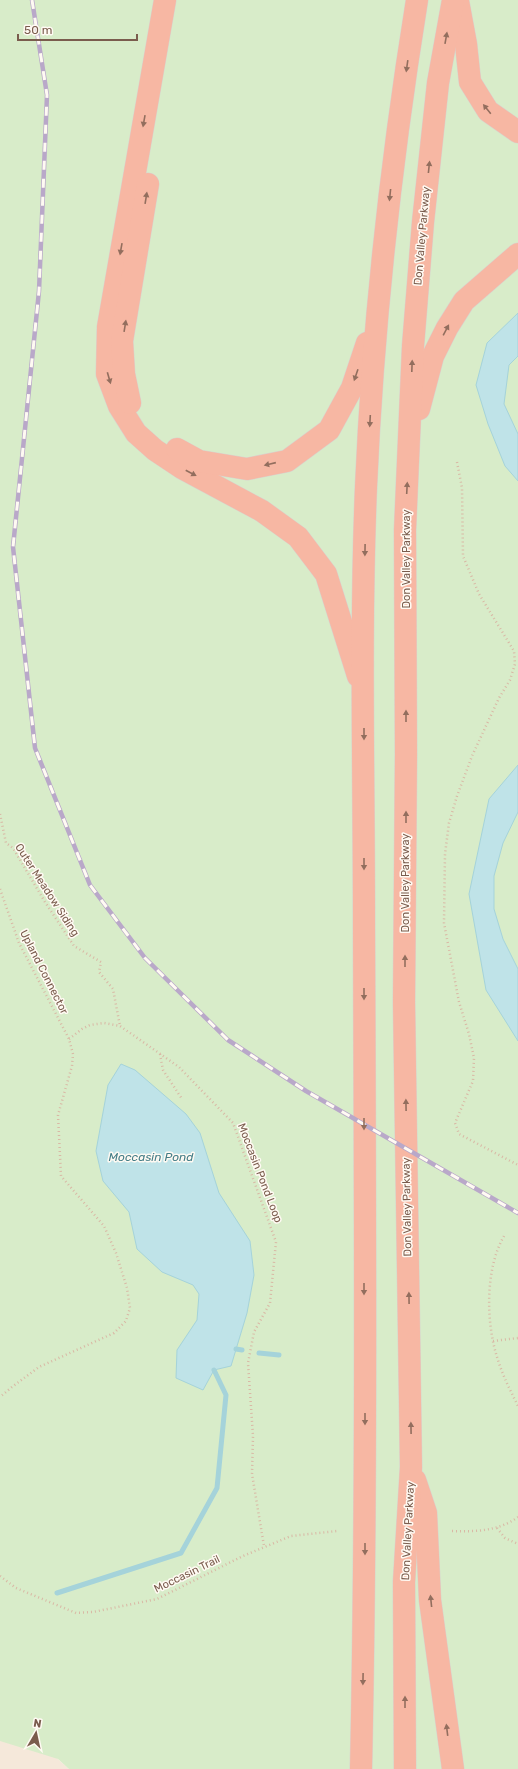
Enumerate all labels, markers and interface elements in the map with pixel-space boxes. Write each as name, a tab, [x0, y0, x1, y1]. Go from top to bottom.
scale bar	[18, 16, 137, 42]
text: 50 m	[24, 23, 52, 37]
one-way arrow	[444, 32, 450, 44]
one-way arrow	[404, 60, 410, 72]
one-way arrow	[483, 103, 492, 114]
one-way arrow	[141, 115, 147, 127]
one-way arrow	[426, 160, 432, 173]
street label: Don Valley Parkway	[411, 186, 433, 286]
one-way arrow	[387, 189, 393, 201]
one-way arrow	[143, 192, 149, 204]
one-way arrow	[118, 243, 124, 255]
one-way arrow	[122, 320, 128, 333]
one-way arrow	[443, 324, 450, 336]
one-way arrow	[409, 359, 415, 372]
one-way arrow	[353, 370, 359, 382]
one-way arrow	[106, 372, 112, 384]
one-way arrow	[366, 415, 373, 427]
one-way arrow	[264, 462, 277, 468]
one-way arrow	[185, 469, 196, 476]
one-way arrow	[404, 481, 410, 494]
street label: Don Valley Parkway	[400, 510, 413, 608]
one-way arrow	[362, 544, 368, 557]
one-way arrow	[403, 709, 409, 722]
one-way arrow	[361, 728, 367, 741]
one-way arrow	[403, 810, 409, 823]
street label: Don Valley Parkway	[399, 834, 412, 932]
street label: Outer Meadow Siding	[12, 841, 82, 939]
one-way arrow	[361, 858, 367, 871]
street label: Upland Connector	[17, 928, 71, 1017]
one-way arrow	[402, 954, 408, 967]
one-way arrow	[361, 988, 367, 1001]
one-way arrow	[403, 1098, 409, 1111]
one-way arrow	[361, 1118, 367, 1131]
street label: Moccasin Pond Loop	[235, 1121, 285, 1225]
water label: Moccasin Pond	[109, 1150, 194, 1164]
street label: Don Valley Parkway	[400, 1157, 414, 1257]
one-way arrow	[361, 1283, 367, 1296]
one-way arrow	[406, 1291, 412, 1304]
one-way arrow	[362, 1413, 368, 1426]
one-way arrow	[408, 1421, 414, 1434]
street label: Don Valley Parkway	[399, 1481, 417, 1581]
one-way arrow	[362, 1543, 368, 1556]
street label: Moccasin Trail	[152, 1552, 222, 1596]
one-way arrow	[428, 1595, 434, 1607]
one-way arrow	[360, 1673, 366, 1686]
one-way arrow	[402, 1695, 408, 1708]
north arrow	[16, 1713, 56, 1753]
text: N	[33, 1717, 42, 1731]
one-way arrow	[444, 1724, 451, 1736]

